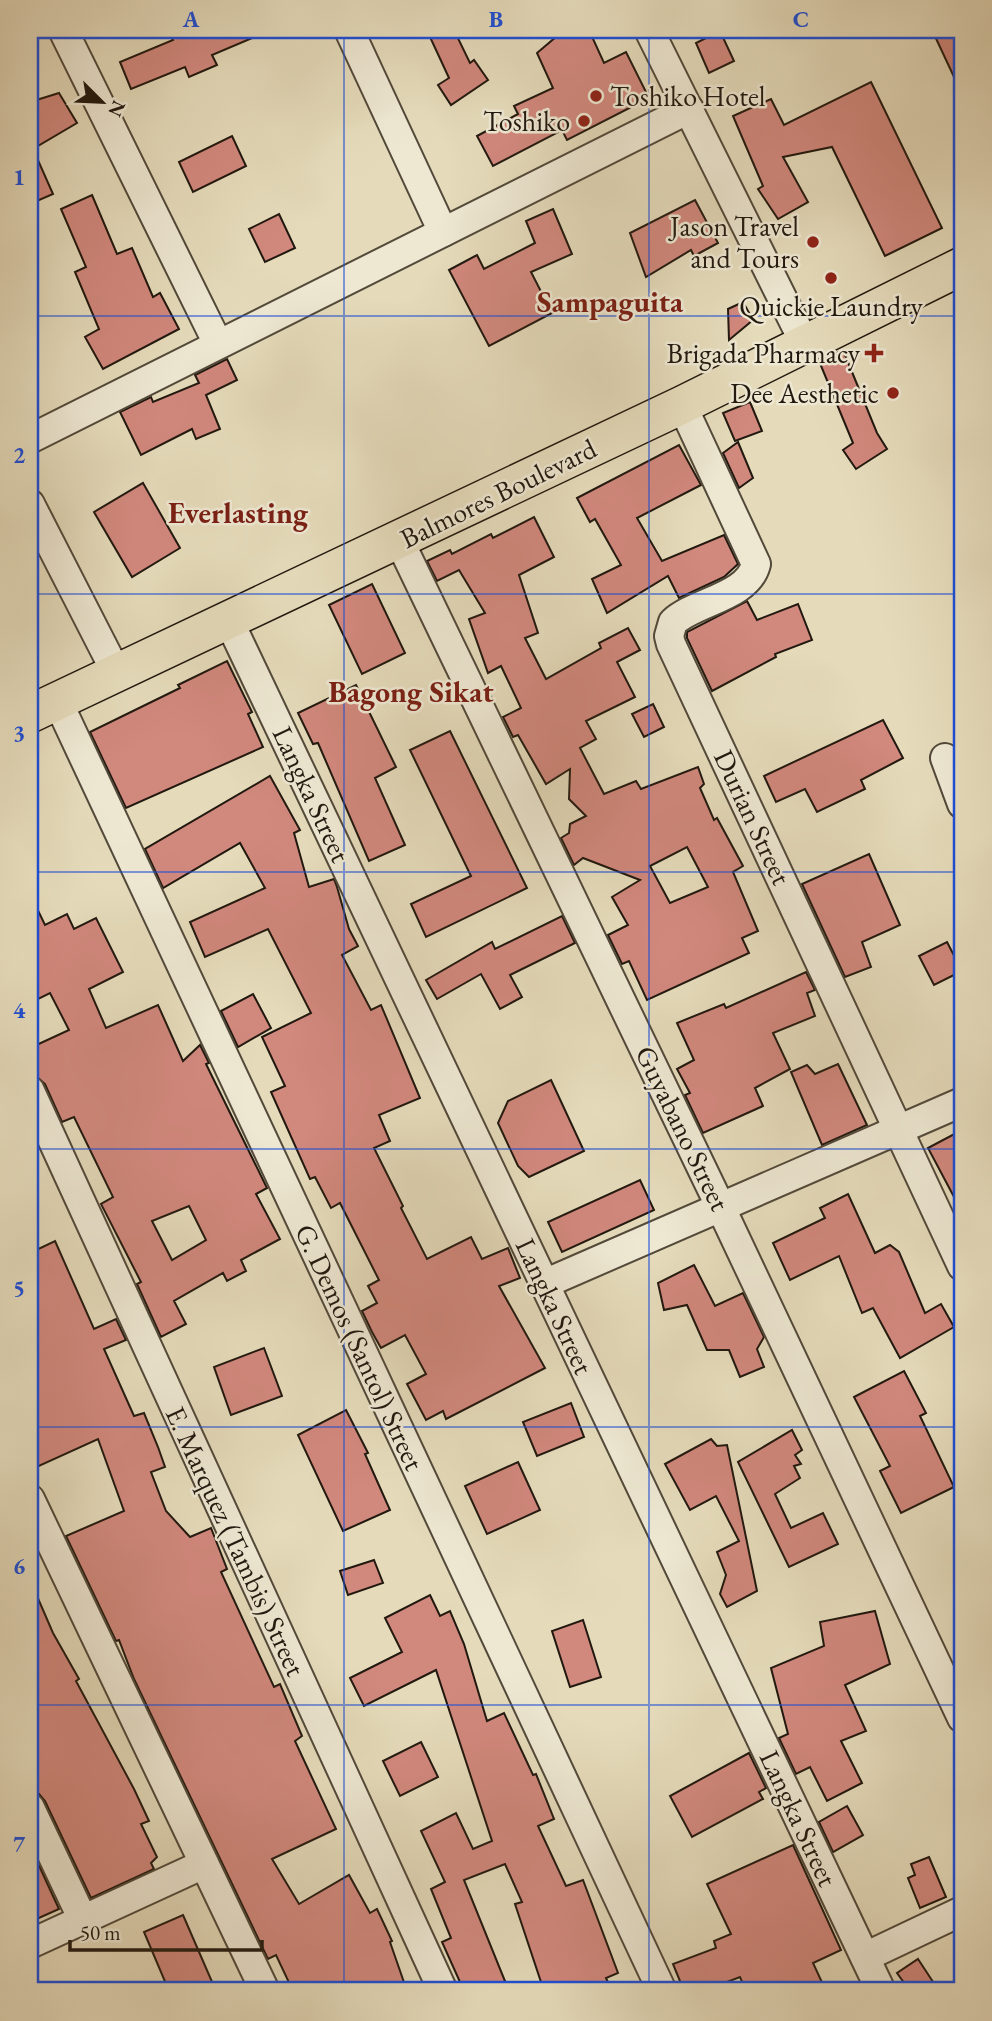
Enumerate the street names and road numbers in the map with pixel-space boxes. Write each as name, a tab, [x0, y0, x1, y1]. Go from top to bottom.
street label: Balmores Boulevard	[394, 430, 603, 556]
street label: Langka Street	[265, 720, 359, 868]
street label: Durian Street	[706, 744, 800, 891]
street label: Guyabano Street	[628, 1040, 738, 1217]
street label: G. Demos (Santol) Street	[287, 1218, 433, 1476]
street label: Langka Street	[508, 1232, 602, 1380]
street label: E. Marquez (Tambis) Street	[158, 1400, 314, 1682]
street label: Langka Street	[752, 1744, 846, 1892]

